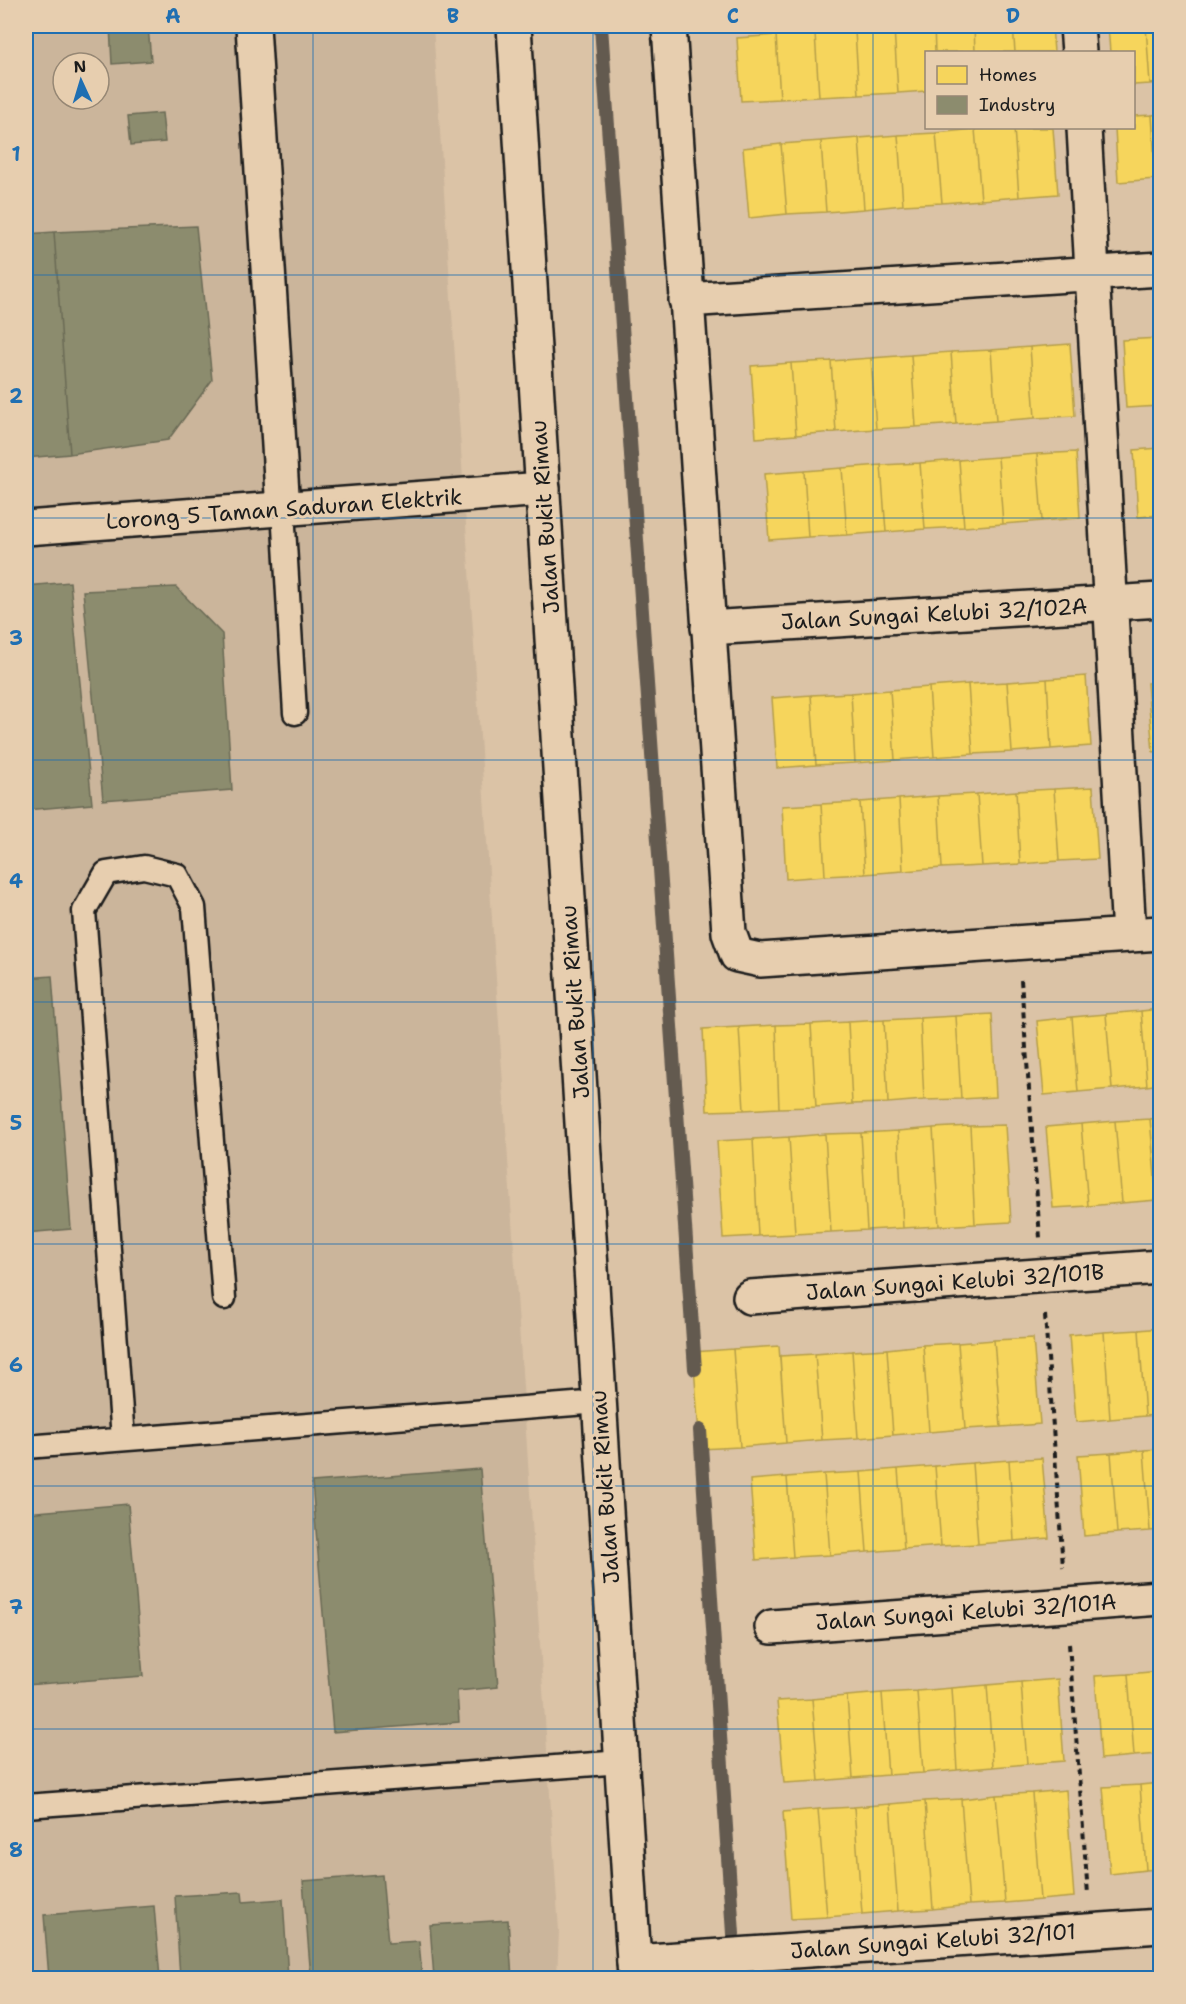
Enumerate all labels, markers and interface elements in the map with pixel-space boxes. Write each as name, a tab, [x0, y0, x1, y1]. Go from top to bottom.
text: A	[165, 3, 181, 29]
text: B	[447, 3, 459, 29]
text: C	[727, 3, 739, 29]
text: D	[1006, 3, 1020, 29]
north arrow	[51, 51, 111, 111]
legend	[925, 51, 1135, 129]
text: N	[73, 56, 87, 77]
text: Homes	[979, 63, 1037, 87]
text: Industry	[979, 93, 1055, 117]
text: 1	[11, 141, 21, 167]
text: 2	[9, 383, 23, 409]
street label: Jalan Bukit Rimau	[524, 419, 566, 615]
street label: Lorong 5 Taman Saduran Elektrik	[105, 482, 463, 536]
street label: Jalan Sungai Kelubi 32/102A	[780, 591, 1088, 637]
text: 3	[9, 625, 23, 651]
text: 4	[9, 868, 23, 894]
street label: Jalan Bukit Rimau	[554, 904, 596, 1100]
text: 5	[10, 1110, 22, 1136]
street label: Jalan Sungai Kelubi 32/101B	[805, 1257, 1105, 1307]
text: 6	[9, 1352, 23, 1378]
street label: Jalan Bukit Rimau	[584, 1389, 626, 1585]
street label: Jalan Sungai Kelubi 32/101A	[815, 1587, 1117, 1637]
text: 7	[9, 1594, 23, 1620]
text: 8	[9, 1837, 23, 1863]
street label: Jalan Sungai Kelubi 32/101	[789, 1917, 1077, 1965]

